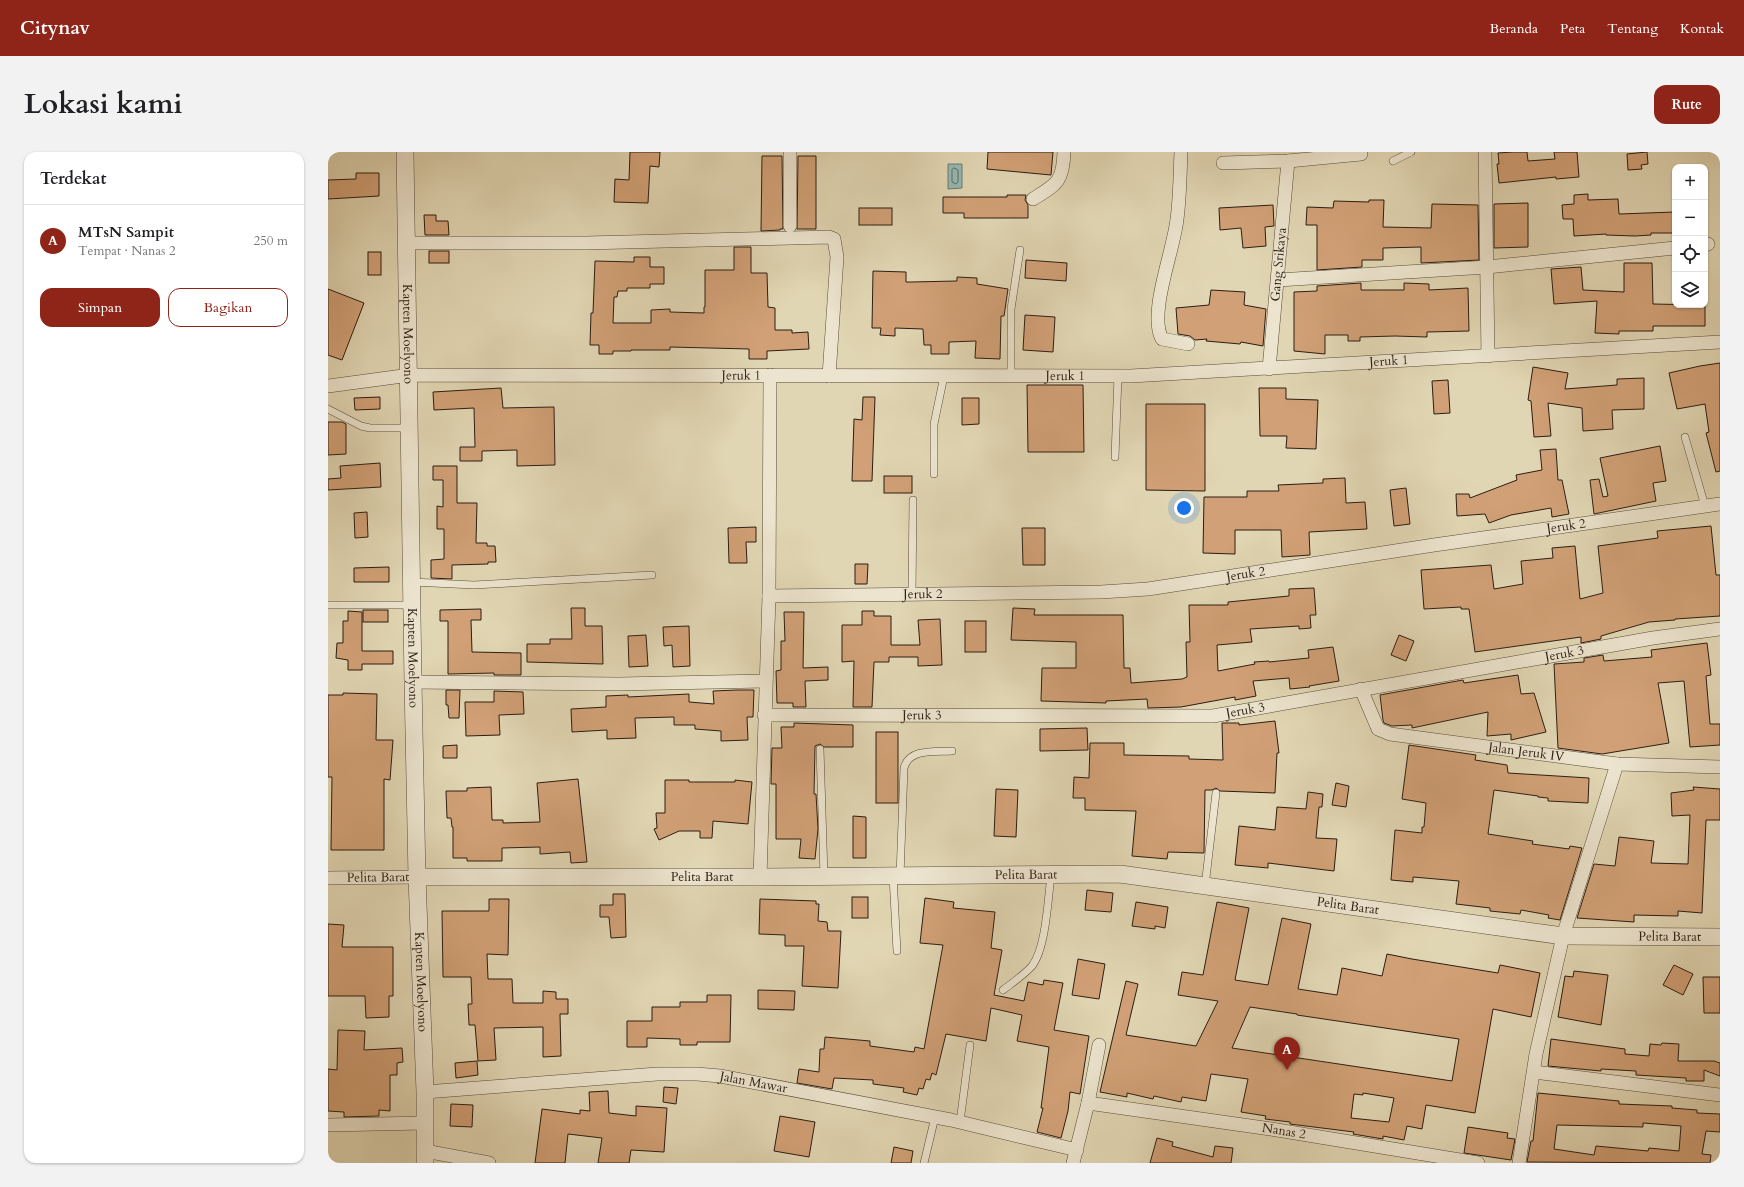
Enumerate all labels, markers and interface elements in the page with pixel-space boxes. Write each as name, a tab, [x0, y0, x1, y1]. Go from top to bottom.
text: Citynav	[20, 15, 90, 41]
text: Beranda	[1490, 19, 1538, 38]
text: Peta	[1560, 19, 1585, 38]
text: Tentang	[1607, 19, 1658, 38]
text: Kontak	[1680, 19, 1724, 38]
text: Lokasi kami	[24, 85, 182, 123]
button: Rute	[1654, 85, 1720, 124]
map controls	[1672, 164, 1708, 308]
button: +	[1672, 164, 1708, 200]
text: Terdekat	[40, 167, 106, 190]
button: −	[1672, 200, 1708, 236]
text: MTsN Sampit	[78, 222, 174, 242]
street label: Gang Srikaya	[1266, 226, 1291, 302]
text: A	[48, 232, 58, 250]
text: 250 m	[254, 232, 288, 250]
button: locate	[1672, 236, 1708, 272]
text: Tempat · Nanas 2	[78, 242, 176, 260]
button: layers	[1672, 272, 1708, 308]
street label: Kapten Moelyono	[398, 284, 418, 384]
button: Simpan	[40, 288, 160, 327]
button: Bagikan	[168, 288, 288, 327]
street label: Jeruk 1	[1367, 351, 1409, 371]
street label: Jeruk 1	[720, 366, 761, 384]
street label: Jeruk 1	[1044, 367, 1085, 385]
your location	[1174, 498, 1194, 518]
street label: Jeruk 2	[1543, 514, 1587, 538]
street label: Jeruk 2	[1223, 562, 1267, 586]
street label: Jeruk 2	[901, 585, 943, 603]
street label: Kapten Moelyono	[403, 608, 423, 708]
street label: Jeruk 3	[1542, 641, 1585, 666]
street label: Jeruk 3	[1223, 698, 1266, 723]
street label: Jeruk 3	[900, 706, 942, 724]
street label: Jalan Jeruk IV	[1485, 738, 1566, 766]
street label: Pelita Barat	[995, 866, 1057, 884]
street label: Pelita Barat	[347, 868, 409, 887]
street label: Pelita Barat	[671, 868, 733, 886]
street label: Pelita Barat	[1315, 893, 1380, 919]
street label: Pelita Barat	[1638, 927, 1701, 946]
street label: Kapten Moelyono	[410, 932, 432, 1032]
pin: A	[1274, 1037, 1300, 1070]
street label: Jalan Mawar	[716, 1067, 789, 1098]
street label: Nanas 2	[1261, 1119, 1308, 1144]

